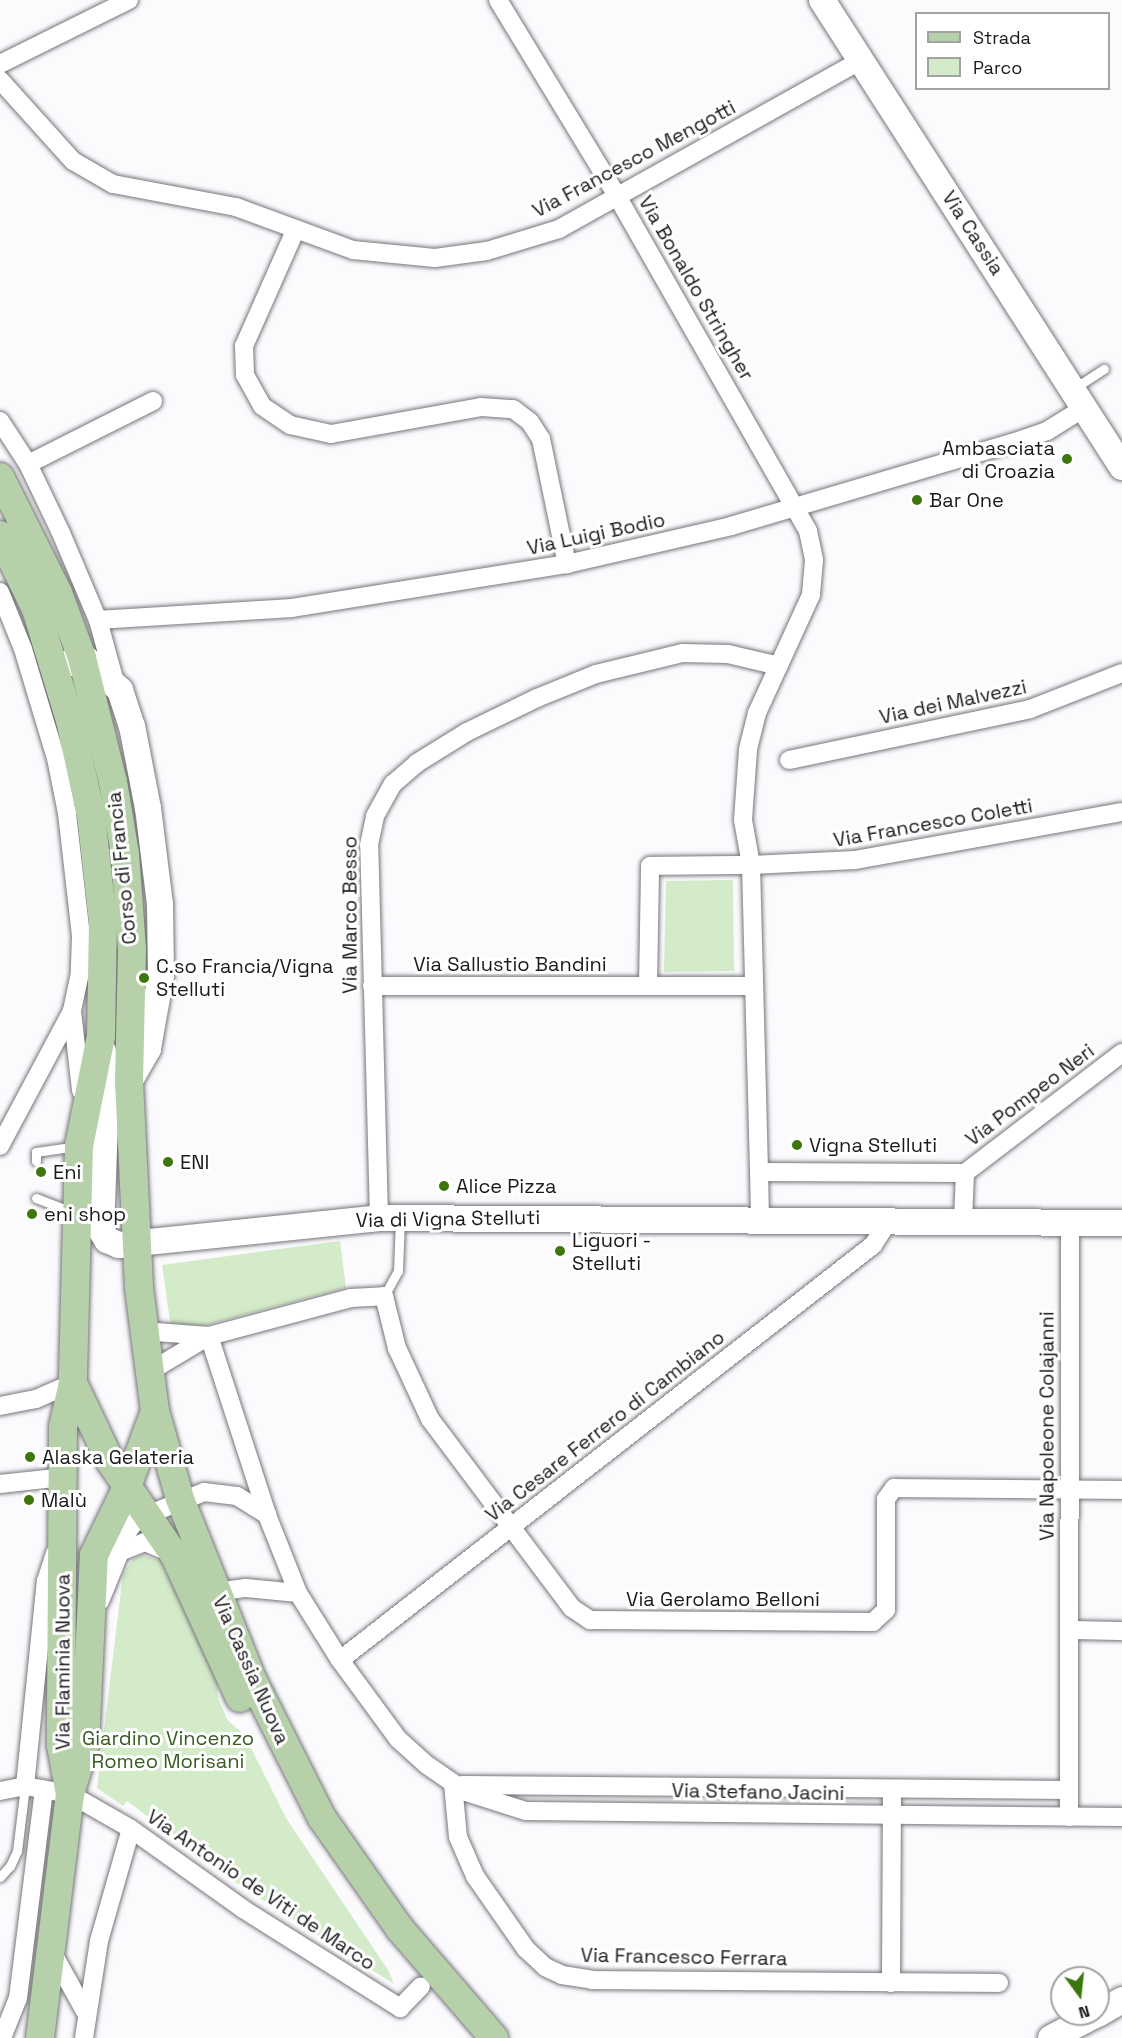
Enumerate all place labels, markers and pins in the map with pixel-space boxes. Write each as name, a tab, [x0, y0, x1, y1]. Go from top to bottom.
place label: Ambasciata di Croazia	[942, 436, 1055, 483]
marker: Ambasciata di Croazia	[1060, 452, 1074, 466]
place label: Bar One	[929, 488, 1004, 512]
marker: Bar One	[910, 493, 924, 507]
place label: C.so Francia/Vigna Stelluti	[156, 954, 333, 1001]
marker: C.so Francia/Vigna Stelluti	[137, 971, 151, 985]
place label: Vigna Stelluti	[809, 1133, 937, 1157]
marker: Vigna Stelluti	[790, 1138, 804, 1152]
place label: ENI	[180, 1150, 209, 1174]
marker: ENI	[161, 1155, 175, 1169]
place label: Eni	[53, 1160, 81, 1184]
marker: Eni	[34, 1165, 48, 1179]
place label: Alice Pizza	[456, 1174, 557, 1198]
marker: Alice Pizza	[437, 1179, 451, 1193]
place label: eni shop	[44, 1202, 126, 1226]
marker: eni shop	[25, 1207, 39, 1221]
place label: Liguori - Stelluti	[572, 1228, 652, 1275]
marker: Liguori - Stelluti	[553, 1244, 567, 1258]
place label: Alaska Gelateria	[42, 1445, 194, 1469]
marker: Alaska Gelateria	[23, 1450, 37, 1464]
place label: Malù	[41, 1488, 87, 1512]
marker: Malù	[22, 1493, 36, 1507]

